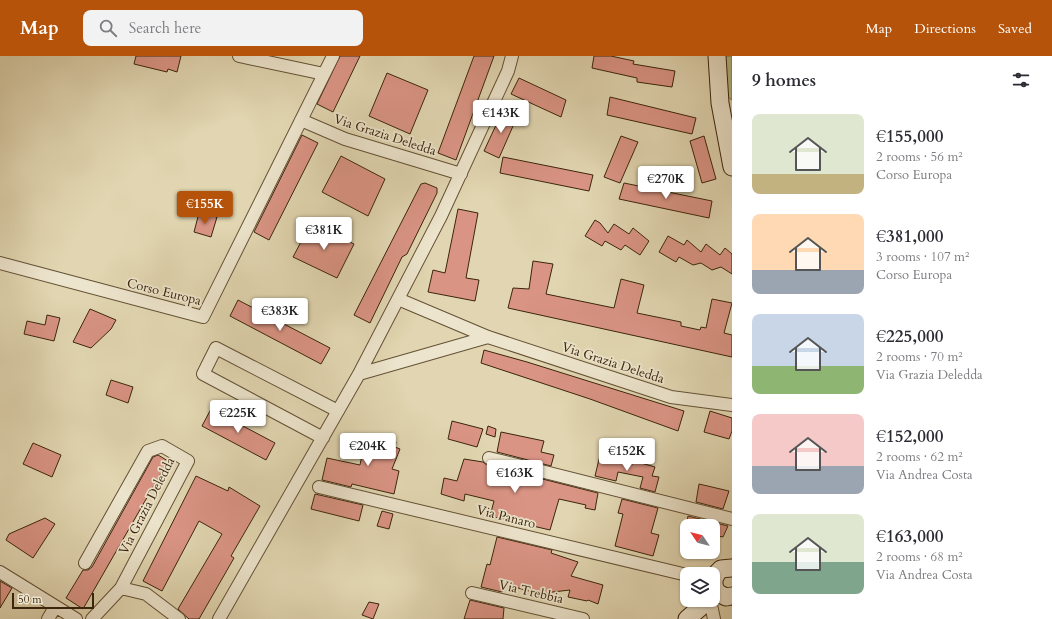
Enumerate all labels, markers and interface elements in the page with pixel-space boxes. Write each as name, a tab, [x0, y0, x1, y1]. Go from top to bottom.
search box	[83, 10, 363, 46]
text: Map	[20, 15, 59, 41]
icon: search	[97, 17, 119, 39]
text: Search here	[129, 18, 201, 38]
text: Map	[866, 19, 892, 38]
text: Directions	[914, 19, 976, 38]
text: Saved	[998, 19, 1032, 38]
text: 9 homes	[752, 69, 816, 92]
icon: filters	[1010, 69, 1032, 91]
pin: €143K	[473, 100, 529, 134]
text: €143K	[482, 104, 520, 122]
street label: Via Grazia Deledda	[331, 110, 439, 160]
text: €155,000	[876, 125, 943, 148]
icon: home	[784, 130, 832, 178]
text: 2 rooms · 56 m²	[876, 148, 963, 166]
pin: €270K	[638, 166, 694, 200]
text: Corso Europa	[876, 166, 952, 184]
text: €270K	[647, 170, 685, 188]
pin: €155K	[177, 191, 233, 225]
text: €155K	[186, 195, 224, 213]
pin: €381K	[296, 217, 352, 251]
text: €381K	[305, 221, 343, 239]
text: €381,000	[876, 225, 943, 248]
icon: home	[784, 230, 832, 278]
text: 3 rooms · 107 m²	[876, 248, 969, 266]
text: Corso Europa	[876, 266, 952, 284]
street label: Corso Europa	[125, 274, 203, 310]
pin: €383K	[252, 298, 308, 332]
text: €383K	[261, 302, 299, 320]
text: €225,000	[876, 325, 943, 348]
icon: home	[784, 330, 832, 378]
street label: Via Grazia Deledda	[559, 338, 667, 388]
text: 2 rooms · 70 m²	[876, 348, 963, 366]
text: Via Grazia Deledda	[876, 366, 983, 384]
pin: €225K	[210, 400, 266, 434]
text: €225K	[219, 404, 257, 422]
text: €152,000	[876, 425, 943, 448]
icon: home	[784, 430, 832, 478]
pin: €204K	[340, 433, 396, 467]
text: €204K	[349, 437, 387, 455]
pin: €152K	[599, 438, 655, 472]
text: €152K	[608, 442, 646, 460]
text: 2 rooms · 62 m²	[876, 448, 963, 466]
street label: Via Grazia Deledda	[115, 454, 179, 558]
pin: €163K	[487, 460, 543, 494]
text: €163K	[496, 464, 534, 482]
text: Via Andrea Costa	[876, 466, 973, 484]
street label: Via Panaro	[475, 501, 537, 533]
north arrow	[680, 519, 720, 559]
map controls	[680, 519, 720, 607]
text: €163,000	[876, 525, 943, 548]
icon: home	[784, 530, 832, 578]
text: 2 rooms · 68 m²	[876, 548, 963, 566]
text: Via Andrea Costa	[876, 566, 973, 584]
button: layers	[680, 567, 720, 607]
street label: Via Trebbia	[497, 576, 565, 608]
scale bar	[12, 591, 94, 610]
text: 50 m	[18, 592, 42, 607]

